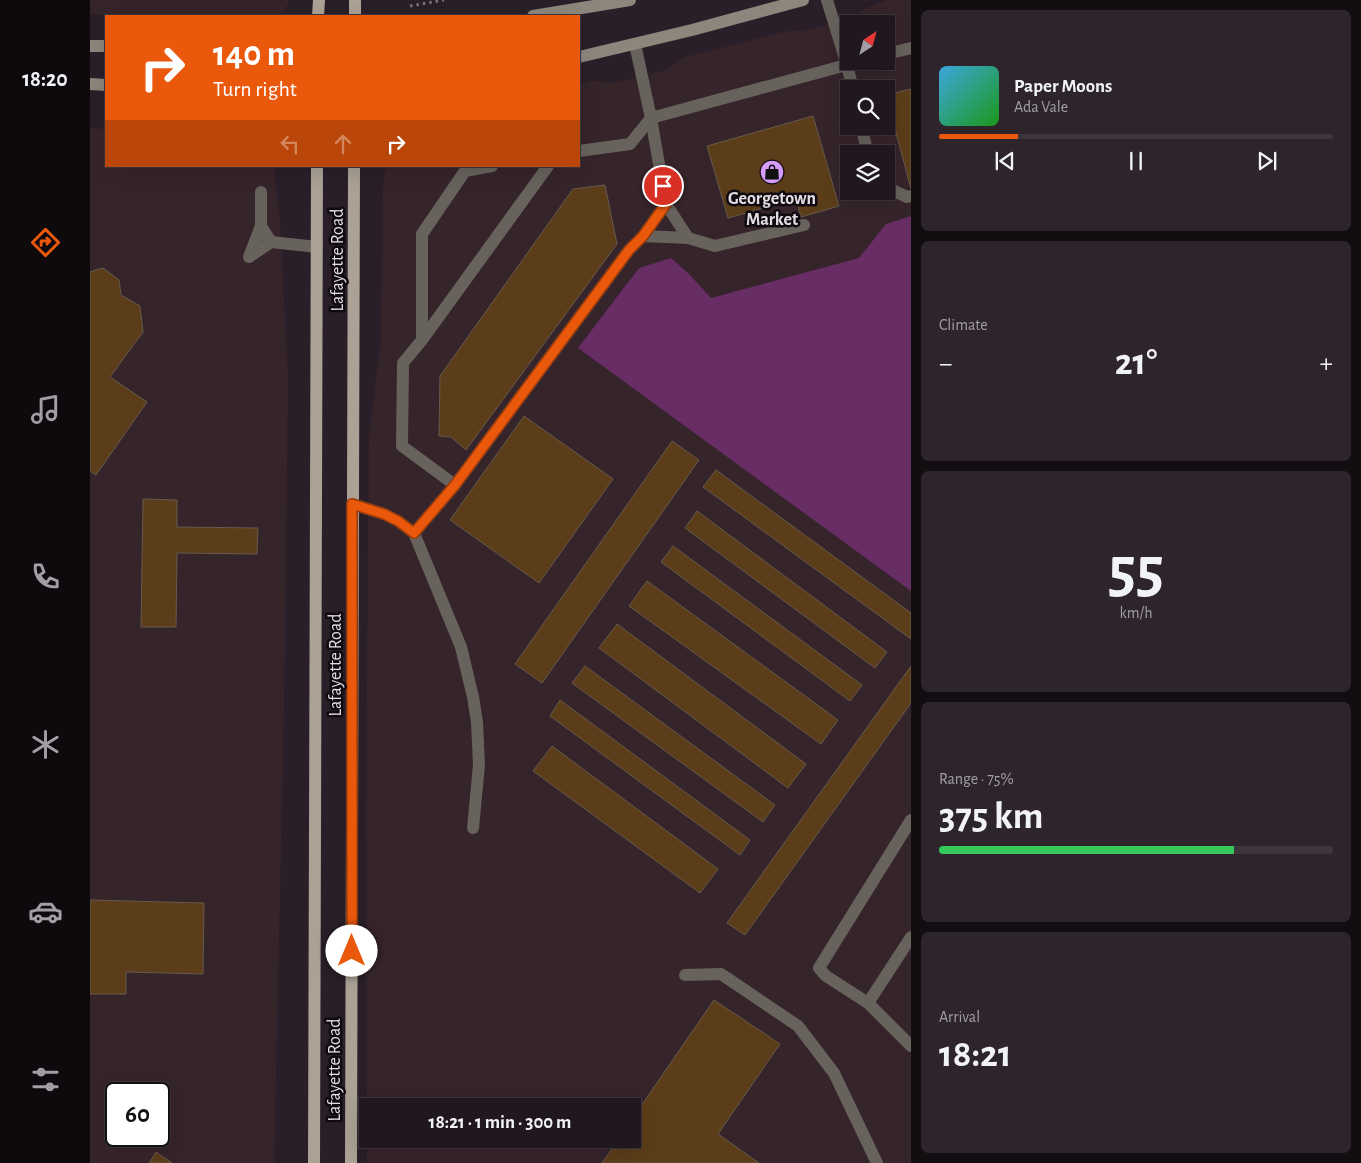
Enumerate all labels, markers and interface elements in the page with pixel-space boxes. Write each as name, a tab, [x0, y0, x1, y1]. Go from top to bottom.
north arrow	[840, 15, 895, 70]
map controls	[840, 15, 895, 200]
icon: right	[130, 35, 195, 100]
text: 140 m	[213, 37, 295, 72]
text: 18:20	[22, 68, 68, 90]
text: Paper Moons	[1014, 77, 1112, 96]
text: Turn right	[213, 78, 297, 100]
button: search	[840, 80, 895, 135]
text: Ada Vale	[1014, 99, 1068, 115]
icon: left	[276, 130, 304, 158]
icon: ahead	[329, 130, 357, 158]
icon: right	[382, 130, 410, 158]
button: layers	[840, 145, 895, 200]
icon: previous	[991, 147, 1019, 175]
icon: pause	[1122, 147, 1150, 175]
icon: next	[1253, 147, 1281, 175]
shop icon: Georgetown Market	[759, 159, 785, 185]
pin	[642, 165, 684, 207]
icon: arrive	[649, 172, 677, 200]
place label: Georgetown Market	[728, 190, 816, 229]
street label: Lafayette Road	[329, 208, 347, 312]
icon: directions	[28, 225, 63, 260]
text: Climate	[939, 317, 988, 333]
text: 21°	[1115, 344, 1157, 382]
text: −	[939, 350, 952, 378]
text: +	[1320, 350, 1333, 378]
icon: music	[28, 392, 63, 427]
text: 55	[1108, 539, 1164, 604]
icon: phone	[28, 559, 63, 594]
text: km/h	[1119, 605, 1153, 621]
street label: Lafayette Road	[327, 613, 345, 717]
icon: climate	[28, 727, 63, 762]
text: Range · 75%	[939, 771, 1014, 787]
text: 375 km	[939, 798, 1043, 836]
icon: car	[28, 894, 63, 929]
position arrow	[325, 924, 377, 976]
text: Arrival	[939, 1009, 980, 1025]
street label: Lafayette Road	[326, 1018, 344, 1122]
text: 18:21	[939, 1036, 1012, 1074]
icon: filters	[28, 1062, 63, 1097]
speed limit sign: 60	[105, 1082, 170, 1147]
text: 18:21 · 1 min · 300 m	[429, 1113, 571, 1132]

